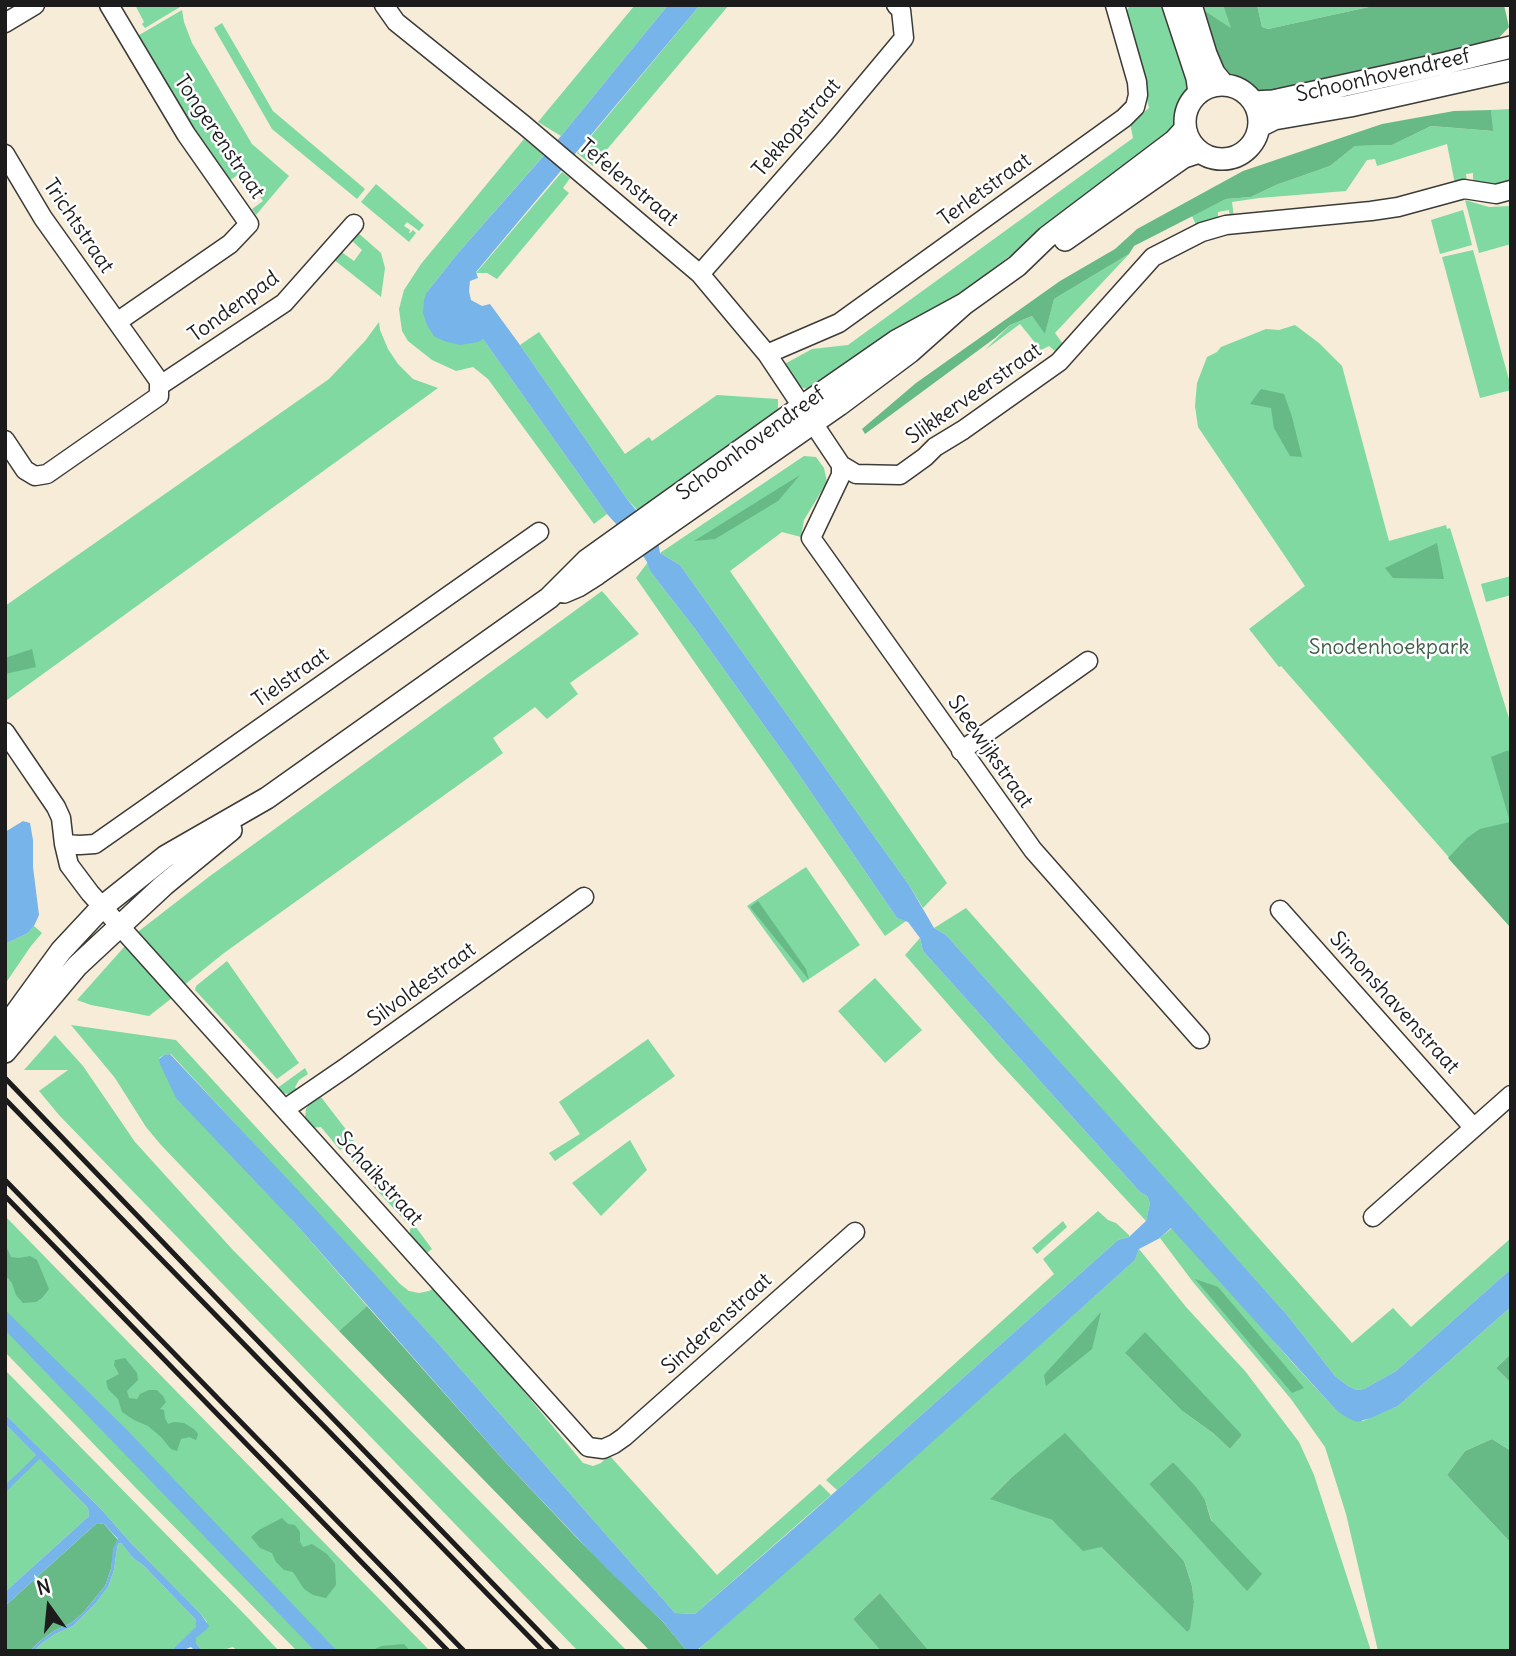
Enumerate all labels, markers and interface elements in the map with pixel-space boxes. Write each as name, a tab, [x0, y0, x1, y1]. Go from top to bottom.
street label: Schoonhovendreef	[1294, 44, 1472, 108]
street label: Tongerenstraat	[168, 70, 270, 204]
street label: Tekkopstraat	[748, 74, 846, 182]
street label: Tefelenstraat	[573, 134, 683, 232]
street label: Terletstraat	[934, 148, 1036, 232]
street label: Trichtstraat	[37, 174, 119, 278]
street label: Tondenpad	[184, 266, 284, 348]
street label: Slikkerveerstraat	[901, 338, 1047, 450]
street label: Schoonhovendreef	[672, 382, 830, 506]
park label: Snodenhoekpark	[1309, 635, 1469, 661]
street label: Tielstraat	[248, 643, 334, 713]
street label: Sleewijkstraat	[942, 691, 1038, 813]
street label: Simonshavenstraat	[1324, 927, 1464, 1079]
street label: Silvoldestraat	[363, 937, 481, 1033]
street label: Schaikstraat	[330, 1127, 428, 1231]
street label: Sinderenstraat	[657, 1268, 777, 1380]
north arrow	[14, 1572, 84, 1642]
text: N	[34, 1573, 53, 1600]

